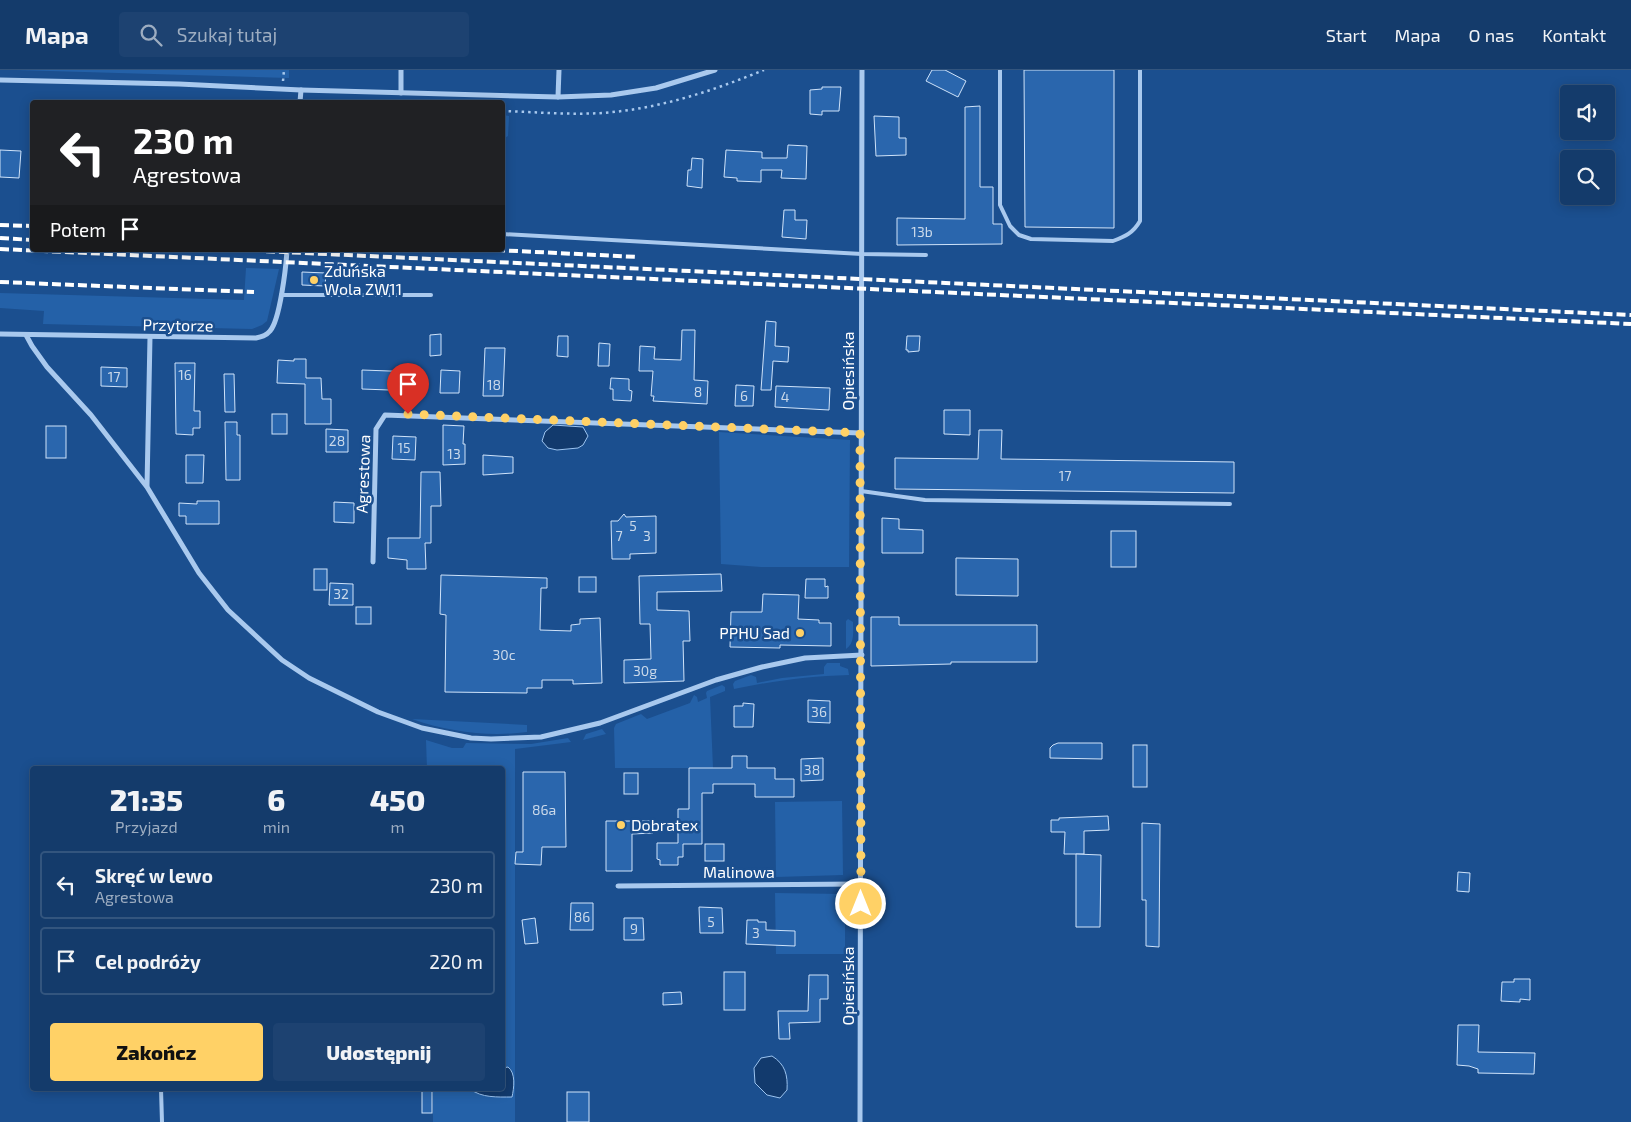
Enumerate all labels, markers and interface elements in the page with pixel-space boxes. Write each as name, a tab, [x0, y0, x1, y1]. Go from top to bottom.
search box	[119, 12, 469, 57]
text: Mapa	[25, 20, 89, 49]
icon: search	[137, 21, 165, 49]
text: Szukaj tutaj	[177, 23, 277, 46]
text: Start	[1326, 24, 1367, 46]
text: Mapa	[1395, 24, 1441, 46]
text: O nas	[1469, 24, 1514, 46]
text: Kontakt	[1542, 24, 1606, 46]
map controls	[1560, 85, 1615, 205]
button: sound	[1560, 85, 1615, 140]
text: 230 m	[133, 119, 234, 161]
icon: left	[50, 120, 115, 185]
button: search	[1560, 150, 1615, 205]
text: Agrestowa	[133, 161, 241, 187]
icon: arrive	[116, 215, 144, 243]
text: Potem	[50, 218, 106, 241]
house number: 13b	[911, 223, 933, 240]
place label: Zduńska Wola ZW11	[324, 261, 402, 298]
marker: Zduńska Wola ZW11	[308, 274, 320, 286]
street label: Przytorze	[142, 314, 214, 335]
street label: Opiesińska	[838, 332, 857, 410]
pin	[387, 363, 429, 414]
house number: 16	[178, 366, 192, 383]
house number: 17	[108, 368, 120, 385]
icon: arrive	[394, 370, 422, 398]
house number: 18	[487, 376, 501, 393]
house number: 8	[694, 383, 702, 400]
house number: 6	[740, 387, 748, 404]
house number: 4	[781, 388, 789, 405]
house number: 28	[329, 432, 345, 449]
street label: Agrestowa	[352, 434, 373, 514]
house number: 15	[397, 439, 411, 456]
house number: 13	[447, 445, 461, 462]
house number: 17	[1059, 467, 1071, 484]
house number: 5	[629, 517, 637, 534]
house number: 7	[615, 527, 623, 544]
house number: 3	[643, 527, 651, 544]
house number: 32	[333, 585, 349, 602]
place label: PPHU Sad	[719, 623, 790, 642]
marker: PPHU Sad	[794, 627, 806, 639]
house number: 30c	[492, 646, 516, 663]
house number: 30g	[633, 662, 657, 679]
house number: 36	[811, 703, 827, 720]
house number: 38	[804, 761, 820, 778]
text: 21:35	[110, 781, 183, 817]
text: 6	[267, 781, 285, 817]
text: 450	[370, 781, 425, 817]
house number: 86a	[532, 801, 556, 818]
place label: Dobratex	[631, 815, 699, 834]
text: Przyjazd	[115, 817, 178, 836]
text: min	[263, 817, 290, 836]
text: m	[390, 817, 404, 836]
marker: Dobratex	[615, 819, 627, 831]
street label: Malinowa	[703, 862, 775, 881]
text: Skręć w lewo	[95, 864, 213, 887]
icon: left	[52, 871, 80, 899]
text: 230 m	[429, 874, 483, 897]
position arrow	[834, 877, 886, 929]
text: Agrestowa	[95, 887, 174, 906]
house number: 86	[574, 908, 590, 925]
house number: 5	[707, 913, 715, 930]
house number: 9	[630, 920, 638, 937]
house number: 3	[752, 924, 760, 941]
icon: arrive	[52, 947, 80, 975]
street label: Opiesińska	[838, 947, 857, 1025]
text: Cel podróży	[95, 950, 201, 973]
text: 220 m	[429, 950, 483, 973]
button: Zakończ	[50, 1023, 263, 1081]
button: Udostępnij	[273, 1023, 485, 1081]

